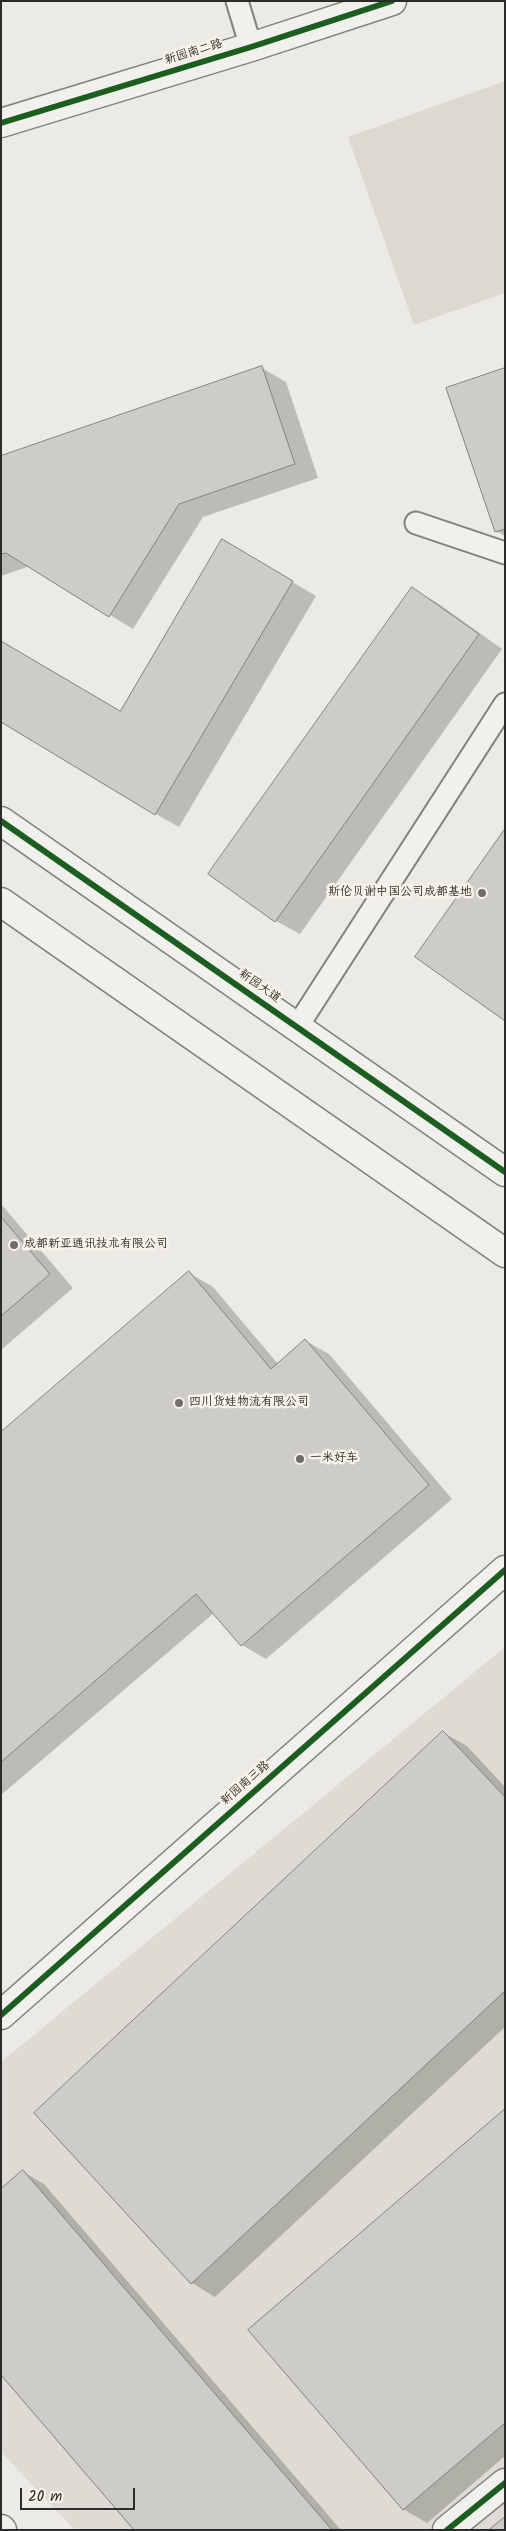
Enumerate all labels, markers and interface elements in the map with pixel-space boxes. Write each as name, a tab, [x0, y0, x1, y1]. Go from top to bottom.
street label: 新园南二路	[163, 37, 225, 69]
place label: 斯伦贝谢中国公司成都基地	[328, 886, 472, 900]
marker: 斯伦贝谢中国公司成都基地	[476, 887, 488, 899]
street label: 新园大道	[235, 967, 283, 1007]
place label: 成都新亚通讯技术有限公司	[24, 1238, 168, 1252]
marker: 成都新亚通讯技术有限公司	[8, 1239, 20, 1251]
place label: 四川货娃物流有限公司	[189, 1396, 309, 1410]
marker: 四川货娃物流有限公司	[173, 1397, 185, 1409]
place label: 一米好车	[310, 1452, 358, 1466]
marker: 一米好车	[294, 1453, 306, 1465]
street label: 新园南三路	[219, 1759, 273, 1809]
scale bar	[22, 2478, 138, 2510]
text: 20 m	[28, 2485, 62, 2509]

